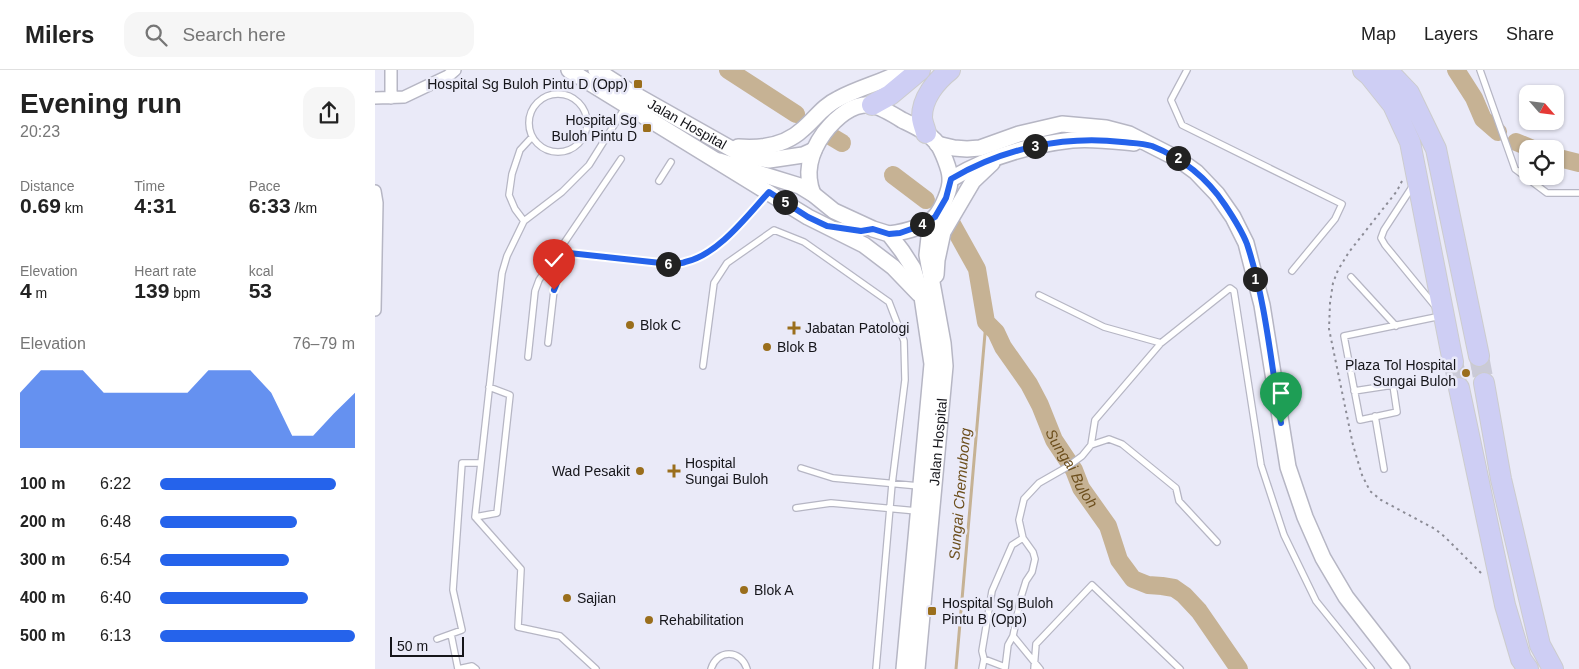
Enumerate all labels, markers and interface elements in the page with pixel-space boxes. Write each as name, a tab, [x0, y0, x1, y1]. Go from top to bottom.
search box	[124, 12, 474, 57]
text: Milers	[25, 21, 94, 48]
icon: search	[142, 21, 170, 49]
text: Search here	[182, 24, 286, 45]
text: Map	[1361, 24, 1396, 44]
text: Layers	[1424, 24, 1478, 44]
text: Share	[1506, 24, 1554, 44]
place label: Hospital Sg Buloh Pintu D (Opp)	[427, 76, 628, 92]
marker: Hospital Sg Buloh Pintu D (Opp)	[632, 78, 644, 90]
north arrow	[1519, 85, 1564, 130]
map controls	[1519, 85, 1564, 185]
button: share	[303, 87, 355, 139]
text: Evening run	[20, 88, 182, 119]
street label: Jalan Hospital	[645, 95, 729, 153]
place label: Hospital Sg Buloh Pintu D	[551, 112, 637, 144]
marker: Hospital Sg Buloh Pintu D	[641, 122, 653, 134]
text: 20:23	[20, 123, 60, 140]
pin: 3	[1023, 134, 1047, 158]
text: 3	[1032, 138, 1039, 154]
button: locate	[1519, 140, 1564, 185]
pin: 2	[1165, 146, 1191, 170]
text: 2	[1175, 150, 1182, 166]
text: Distance	[20, 178, 74, 194]
text: Time	[134, 178, 165, 194]
text: Pace	[249, 178, 281, 194]
pin: 5	[773, 190, 797, 214]
text: 0.69	[20, 194, 61, 217]
text: 4:31	[134, 194, 176, 217]
text: 6:33	[249, 194, 291, 217]
text: 5	[782, 194, 789, 210]
text: km	[61, 200, 83, 216]
text: /km	[291, 200, 317, 216]
pin: 4	[909, 212, 935, 236]
text: 4	[919, 216, 926, 232]
pin	[533, 239, 575, 290]
icon: check	[540, 246, 568, 274]
pin: 6	[655, 252, 681, 276]
text: 6	[665, 256, 672, 272]
text: Elevation	[20, 263, 78, 279]
text: Heart rate	[134, 263, 197, 279]
text: kcal	[249, 263, 274, 279]
pin: 1	[1243, 266, 1267, 292]
text: 1	[1252, 271, 1259, 287]
text: 4	[20, 279, 32, 302]
text: 139	[134, 279, 169, 302]
text: 53	[249, 279, 272, 302]
text: m	[32, 285, 47, 301]
text: bpm	[169, 285, 201, 301]
place label: Blok C	[640, 317, 681, 333]
marker: Blok C	[624, 319, 636, 331]
place label: Jabatan Patologi	[805, 320, 909, 336]
marker: Jabatan Patologi	[787, 321, 801, 335]
text: Elevation	[20, 335, 86, 352]
text: 76–79 m	[293, 335, 355, 352]
place label: Blok B	[777, 339, 817, 355]
marker: Blok B	[761, 341, 773, 353]
place label: Plaza Tol Hospital Sungai Buloh	[1345, 357, 1456, 389]
marker: Plaza Tol Hospital Sungai Buloh	[1460, 367, 1472, 379]
pin	[1260, 372, 1302, 423]
icon: arrive	[1267, 379, 1295, 407]
street label: Jalan Hospital	[926, 397, 950, 487]
water label: Sungai Buloh	[1042, 426, 1101, 511]
water label: Sungai Chemubong	[945, 427, 974, 561]
place label: Hospital Sungai Buloh	[685, 455, 768, 487]
place label: Wad Pesakit	[552, 463, 630, 479]
marker: Hospital Sungai Buloh	[667, 464, 681, 478]
marker: Wad Pesakit	[634, 465, 646, 477]
text: 100 m	[20, 475, 65, 492]
text: 6:22	[100, 475, 131, 492]
text: 200 m	[20, 513, 65, 530]
text: 6:48	[100, 513, 131, 530]
text: 300 m	[20, 551, 65, 568]
text: 6:54	[100, 551, 131, 568]
place label: Blok A	[754, 582, 794, 598]
marker: Blok A	[738, 584, 750, 596]
text: 400 m	[20, 589, 65, 606]
text: 6:40	[100, 589, 131, 606]
place label: Sajian	[577, 590, 616, 606]
marker: Sajian	[561, 592, 573, 604]
place label: Hospital Sg Buloh Pintu B (Opp)	[942, 595, 1053, 627]
marker: Hospital Sg Buloh Pintu B (Opp)	[926, 605, 938, 617]
place label: Rehabilitation	[659, 612, 744, 628]
marker: Rehabilitation	[643, 614, 655, 626]
text: 500 m	[20, 627, 65, 644]
text: 6:13	[100, 627, 131, 644]
scale bar	[390, 634, 464, 657]
text: 50 m	[397, 638, 428, 654]

